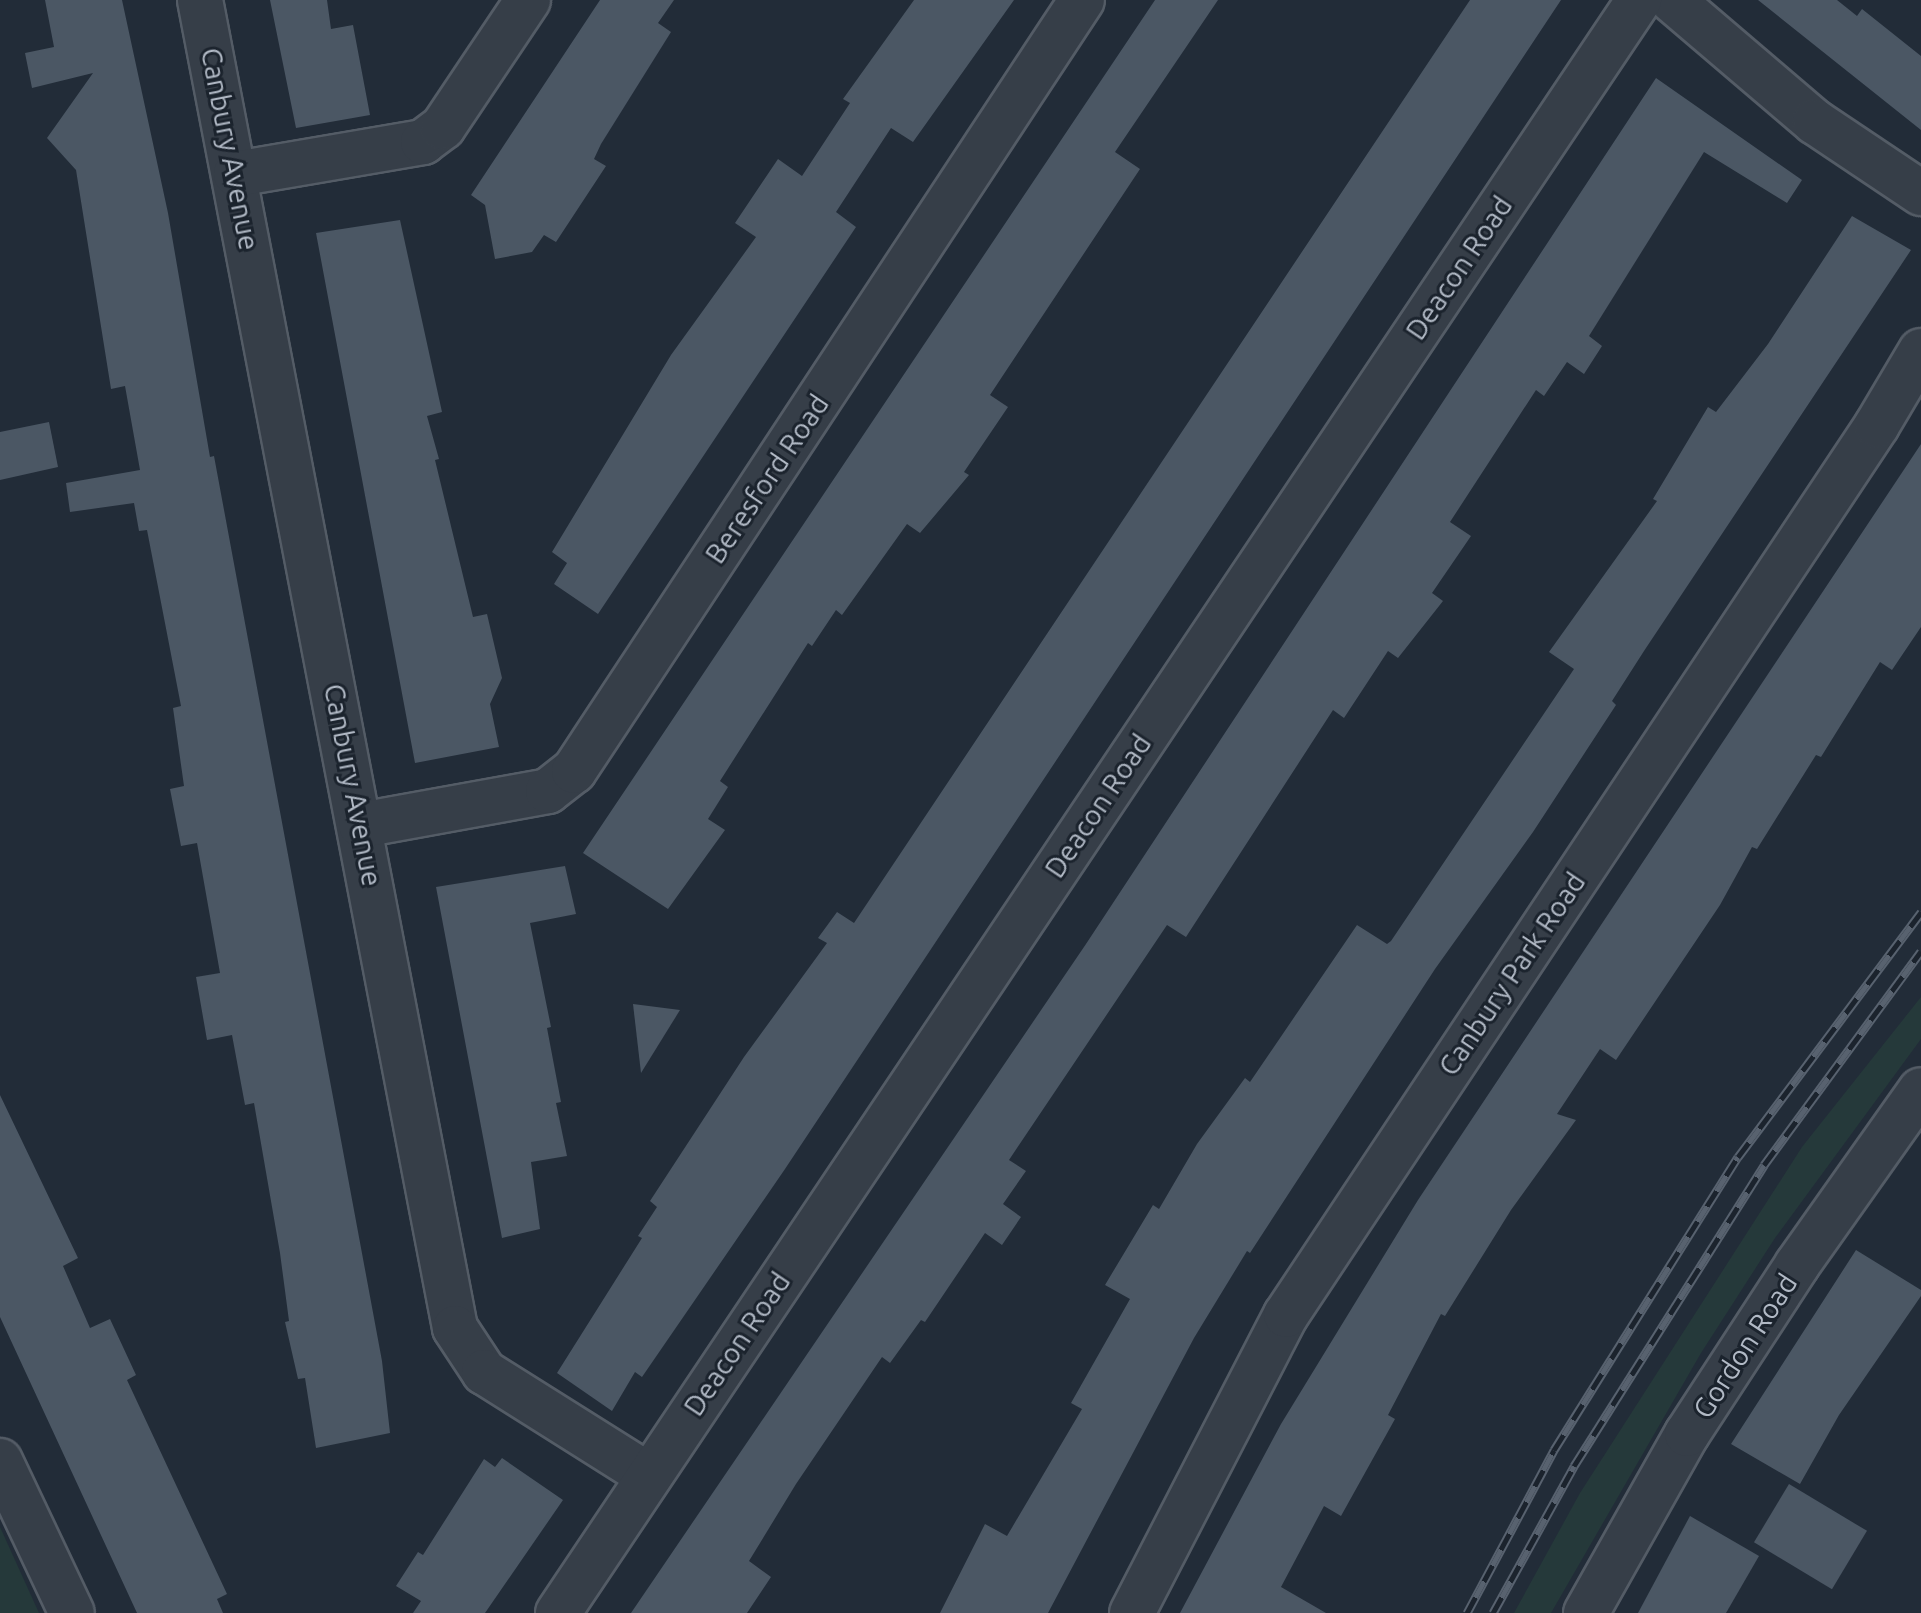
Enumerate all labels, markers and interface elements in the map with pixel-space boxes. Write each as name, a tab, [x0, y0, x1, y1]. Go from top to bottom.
street label: Canbury Avenue	[194, 45, 266, 253]
street label: Deacon Road	[1399, 190, 1519, 346]
street label: Beresford Road	[698, 388, 836, 570]
street label: Canbury Avenue	[317, 681, 389, 889]
street label: Deacon Road	[1038, 728, 1158, 884]
street label: Canbury Park Road	[1432, 866, 1592, 1082]
street label: Deacon Road	[677, 1266, 797, 1422]
street label: Gordon Road	[1686, 1268, 1804, 1424]

